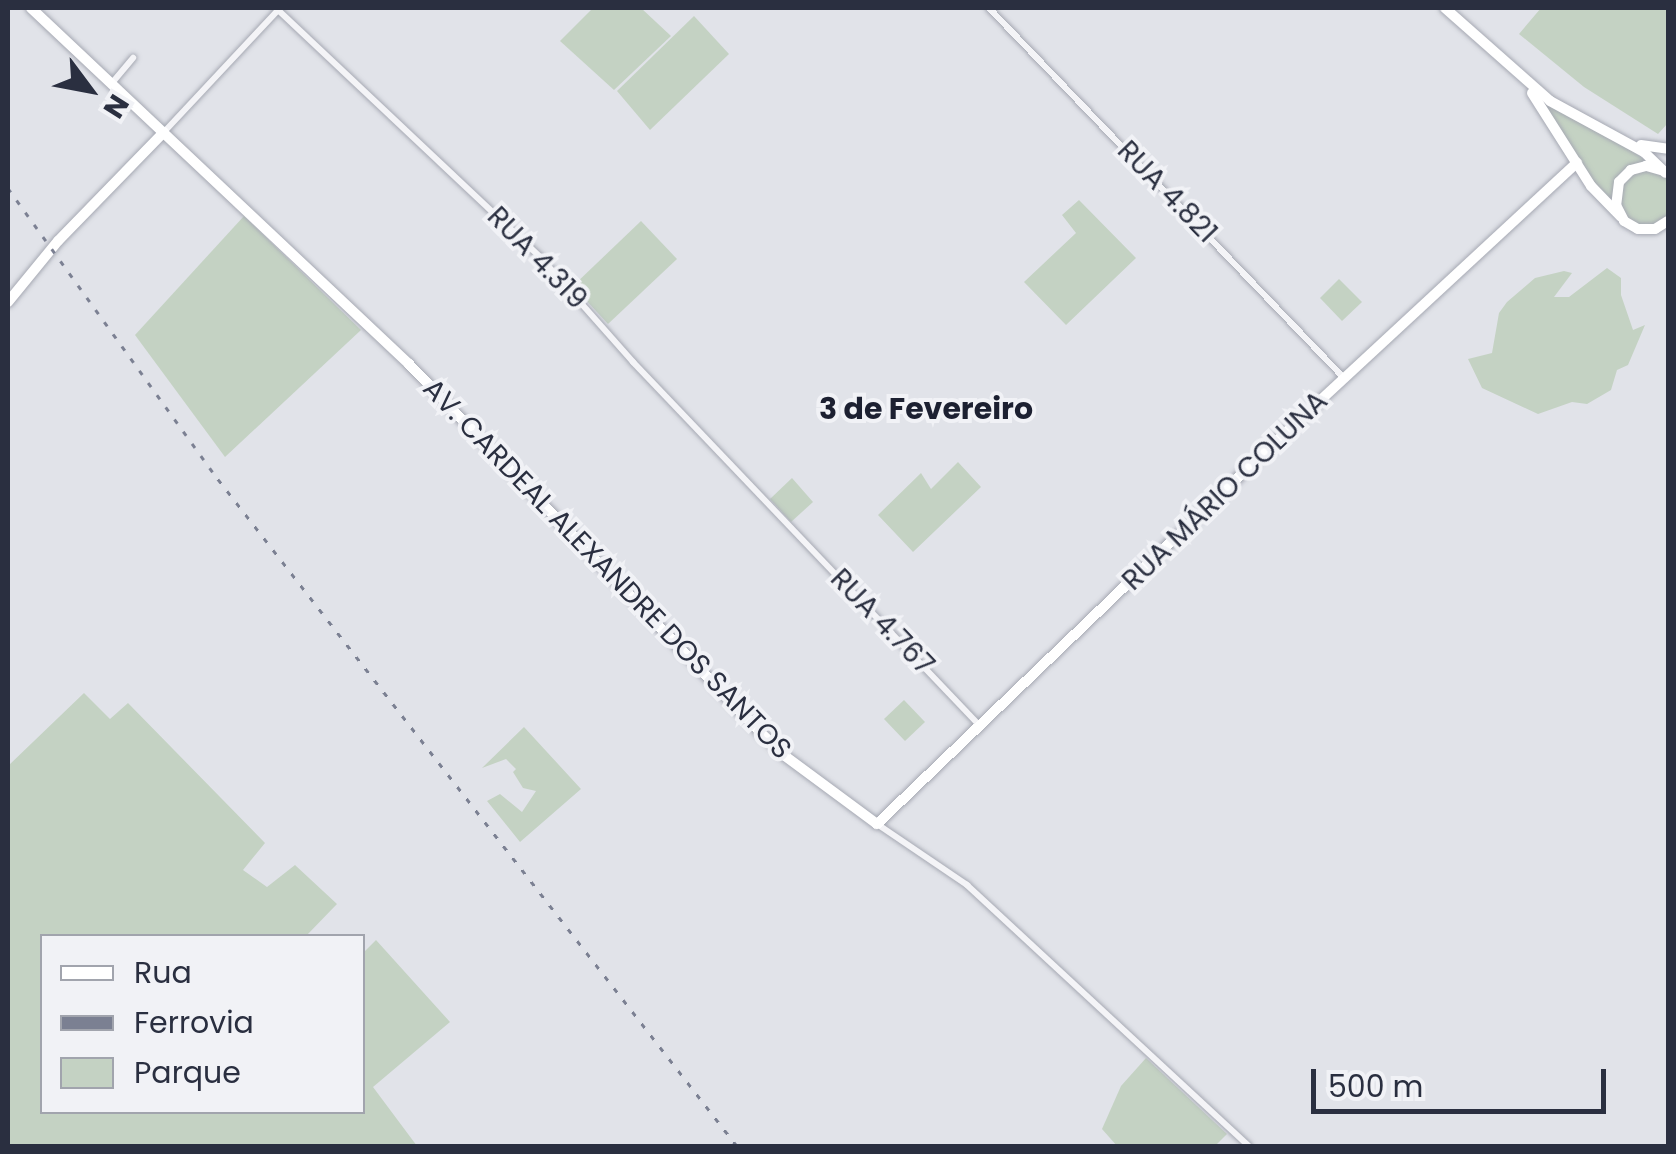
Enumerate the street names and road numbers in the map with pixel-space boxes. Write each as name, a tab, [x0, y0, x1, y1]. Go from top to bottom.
street label: RUA 4.821	[1110, 134, 1224, 250]
street label: RUA 4.319	[480, 200, 594, 316]
street label: AV. CARDEAL ALEXANDRE DOS SANTOS	[416, 372, 798, 766]
street label: RUA MÁRIO COLUNA	[1116, 385, 1334, 597]
street label: RUA 4.767	[823, 562, 941, 682]

